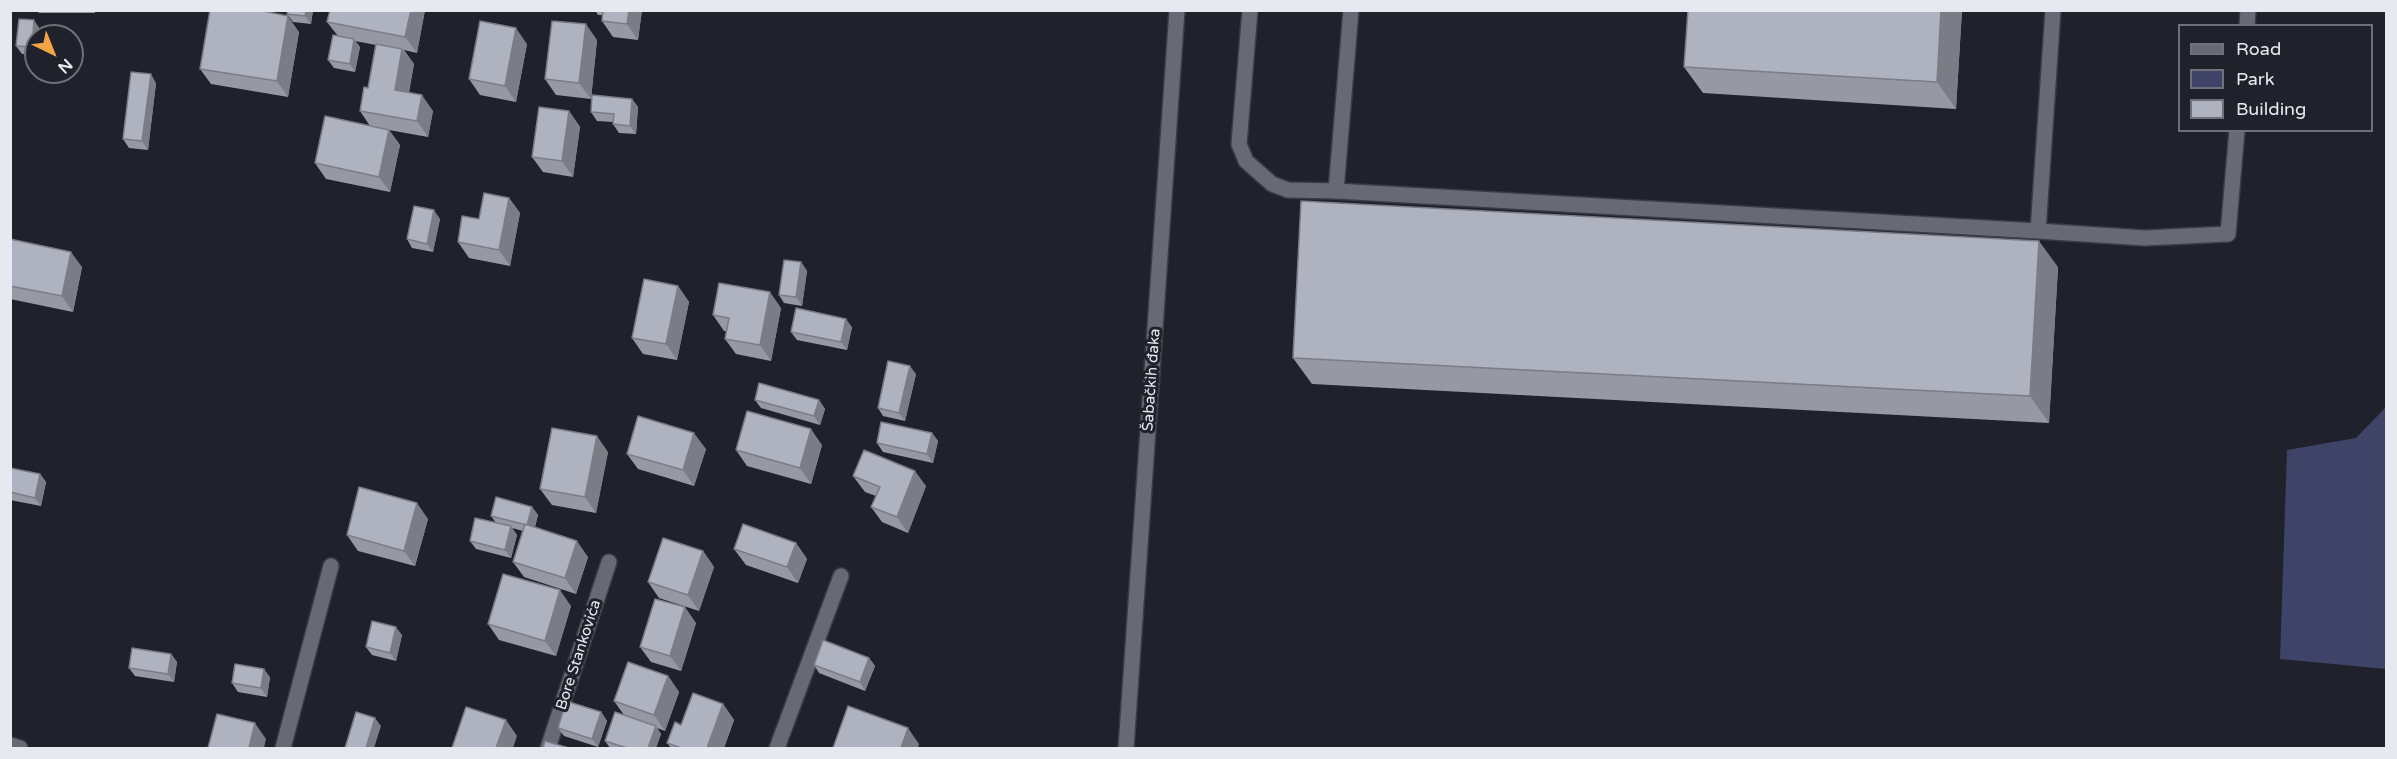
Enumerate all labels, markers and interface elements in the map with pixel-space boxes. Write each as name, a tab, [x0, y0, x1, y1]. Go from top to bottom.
north arrow	[24, 24, 84, 84]
legend	[2178, 24, 2373, 132]
text: Road	[2236, 38, 2281, 60]
text: N	[53, 54, 76, 77]
text: Park	[2236, 68, 2274, 90]
text: Building	[2236, 98, 2306, 120]
street label: Šabačkih đaka	[1139, 328, 1165, 432]
street label: Bore Stankovića	[553, 598, 605, 712]

